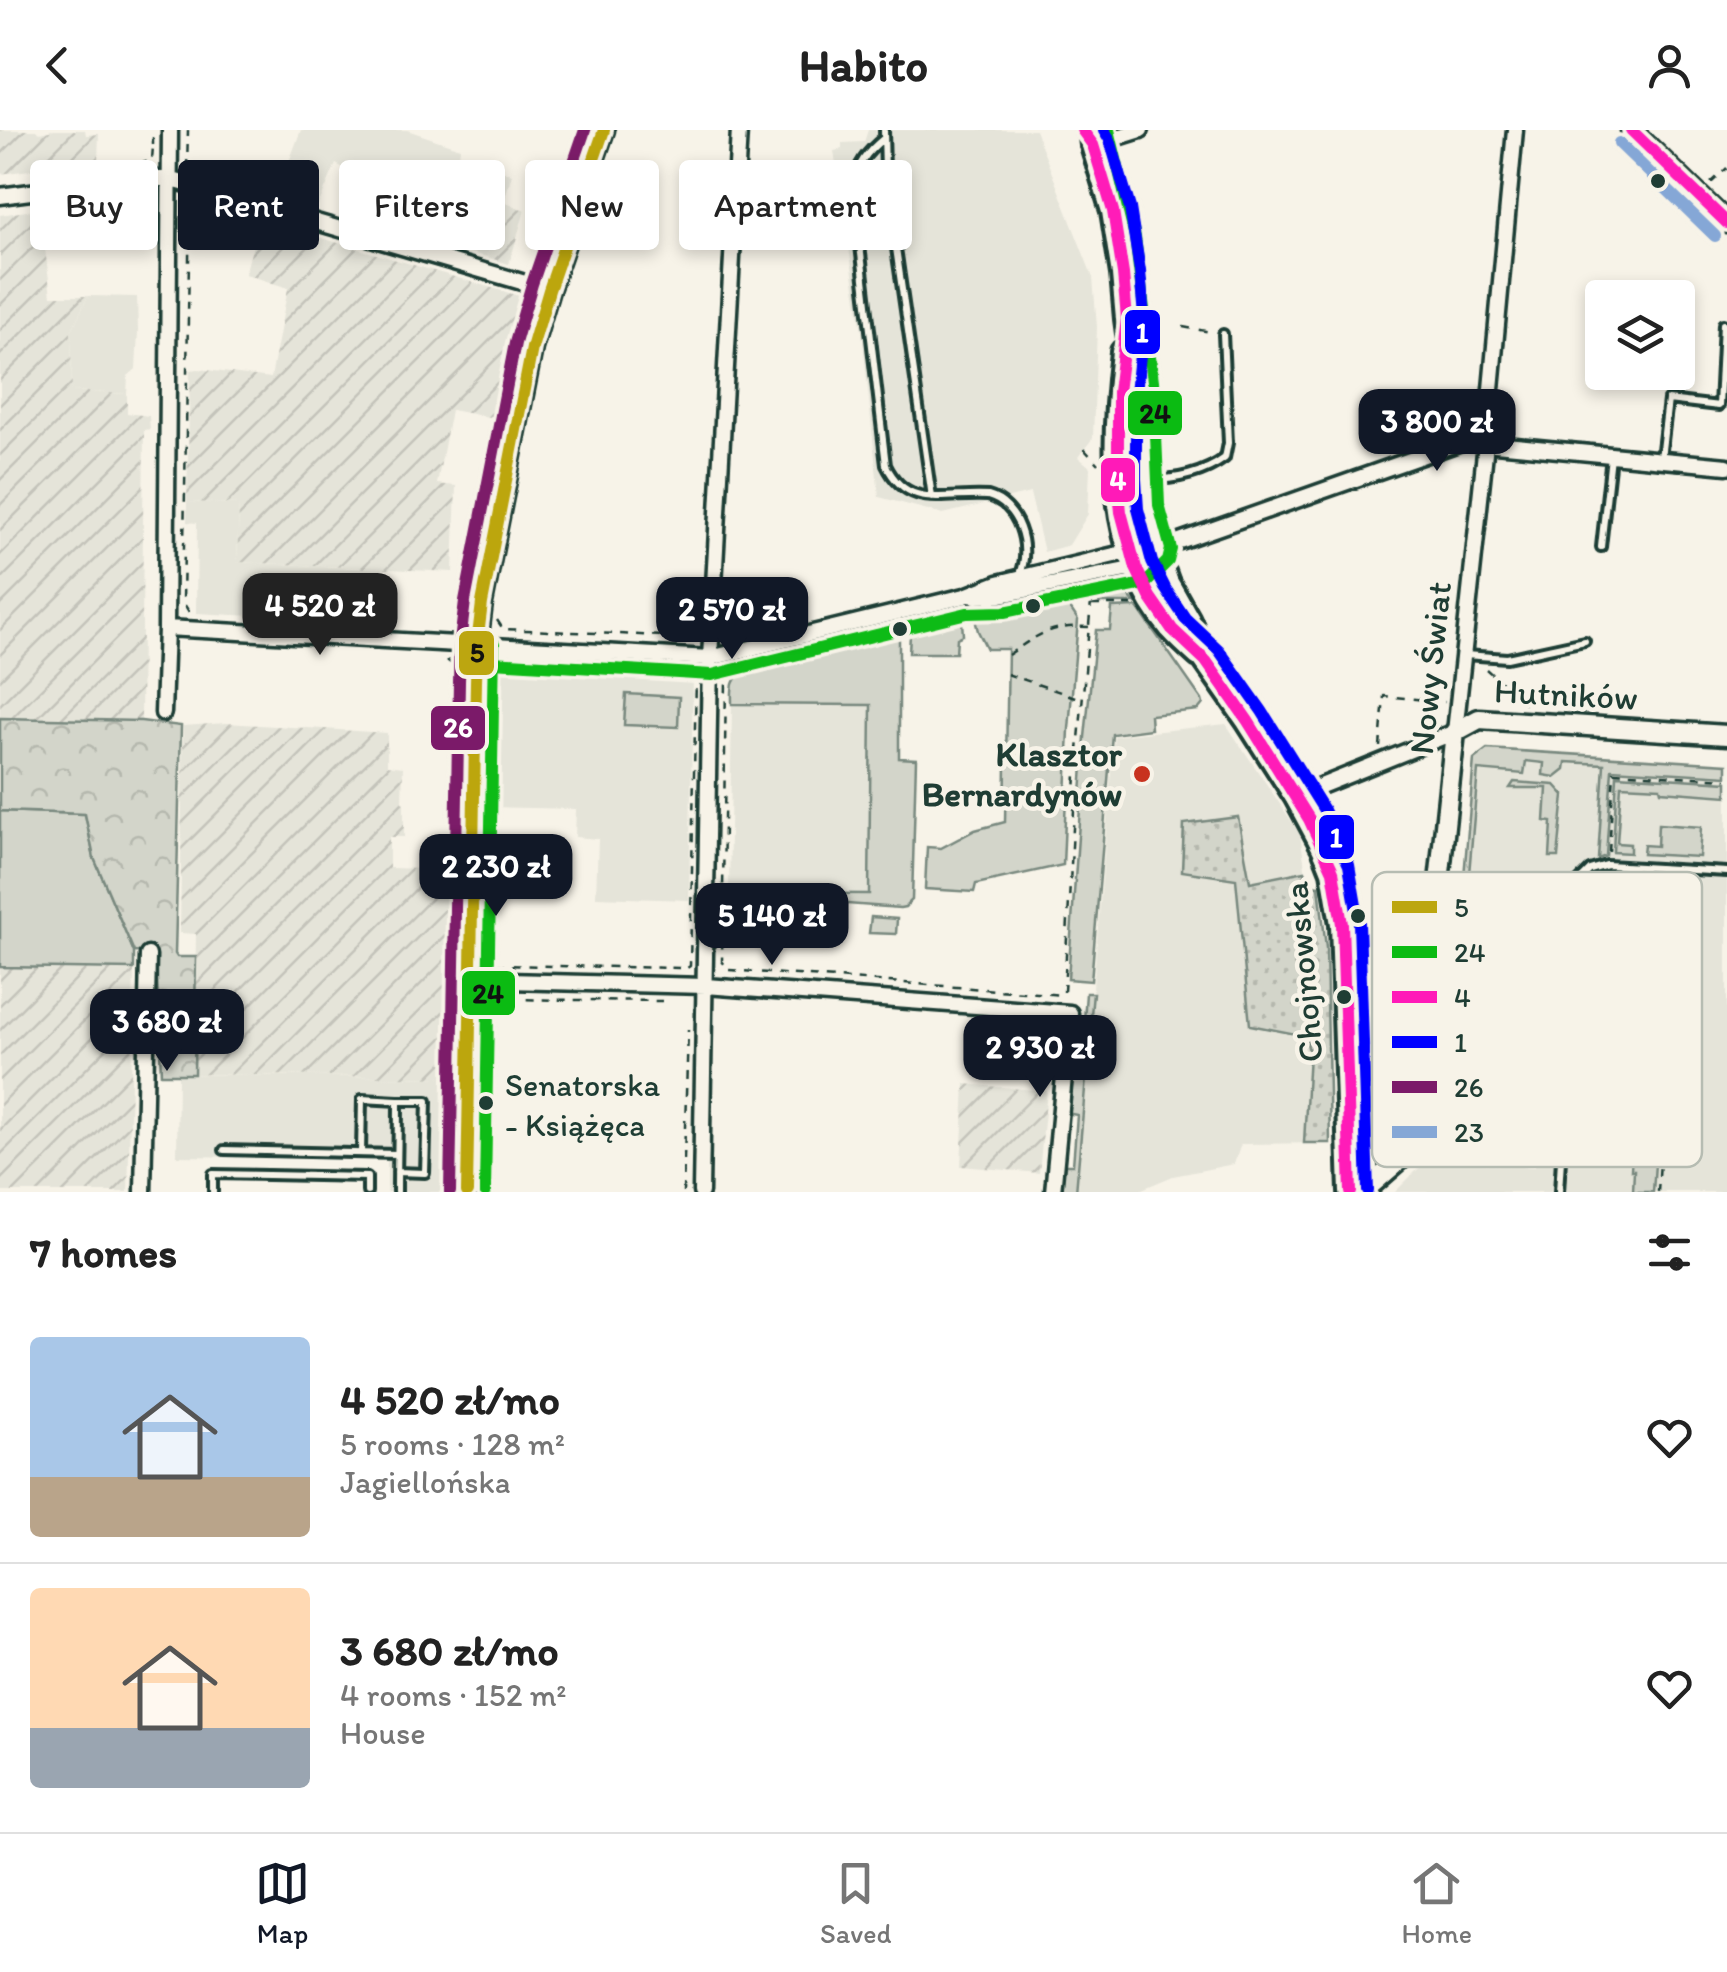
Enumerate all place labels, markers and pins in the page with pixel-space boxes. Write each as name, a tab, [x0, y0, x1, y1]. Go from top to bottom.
unlabelled marker	[1648, 171, 1668, 191]
pin: 3 800 zł	[1334, 389, 1540, 474]
pin: 4 520 zł	[217, 573, 423, 658]
pin: 2 570 zł	[629, 577, 835, 662]
unlabelled marker	[1023, 596, 1043, 616]
unlabelled marker	[890, 619, 910, 639]
place label: Klasztor Bernardynów	[922, 733, 1123, 815]
marker: Klasztor Bernardynów	[1131, 763, 1153, 785]
pin: 2 230 zł	[393, 834, 599, 919]
pin: 5 140 zł	[669, 883, 875, 968]
unlabelled marker	[1348, 906, 1368, 926]
unlabelled marker	[1334, 987, 1354, 1007]
pin: 3 680 zł	[64, 989, 270, 1074]
pin: 2 930 zł	[937, 1015, 1143, 1100]
place label: Senatorska - Książęca	[505, 1066, 661, 1144]
marker: Senatorska - Książęca	[476, 1093, 496, 1113]

